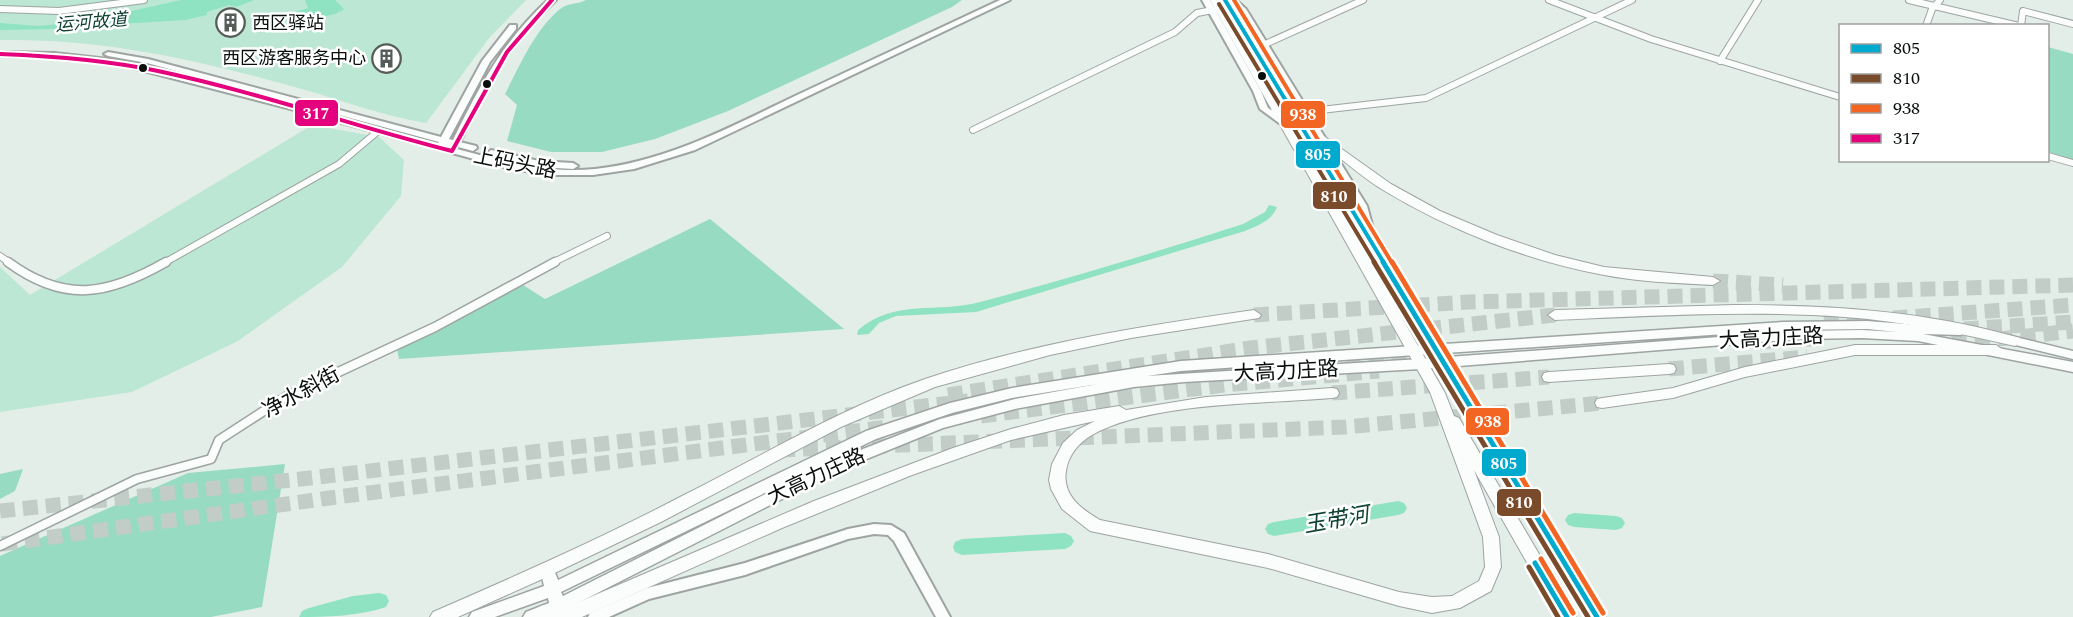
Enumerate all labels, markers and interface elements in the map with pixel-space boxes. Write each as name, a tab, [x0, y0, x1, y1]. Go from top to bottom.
water label: 运河故道	[54, 6, 131, 39]
building icon: 西区驿站	[215, 7, 247, 39]
place label: 西区驿站	[252, 10, 324, 37]
legend	[1839, 24, 2049, 162]
text: 805	[1893, 35, 1920, 62]
building icon: 西区游客服务中心	[371, 42, 403, 74]
place label: 西区游客服务中心	[222, 45, 366, 72]
unlabelled marker	[137, 62, 149, 74]
text: 810	[1893, 65, 1920, 92]
unlabelled marker	[1256, 70, 1268, 82]
unlabelled marker	[481, 78, 493, 90]
text: 938	[1893, 95, 1920, 122]
line badge: 317	[294, 99, 339, 127]
line badge: 938	[1280, 100, 1326, 129]
text: 317	[303, 102, 329, 126]
text: 938	[1290, 103, 1316, 127]
text: 317	[1893, 125, 1920, 152]
street label: 上码头路	[471, 140, 559, 188]
line badge: 805	[1295, 140, 1341, 169]
text: 805	[1305, 143, 1331, 167]
line badge: 810	[1312, 181, 1357, 210]
text: 810	[1321, 185, 1347, 209]
street label: 大高力庄路	[1718, 320, 1824, 358]
street label: 大高力庄路	[1233, 353, 1339, 391]
street label: 净水斜街	[257, 359, 346, 427]
line badge: 938	[1465, 407, 1510, 436]
text: 938	[1475, 410, 1501, 434]
street label: 大高力庄路	[762, 440, 871, 514]
line badge: 805	[1481, 448, 1527, 477]
text: 805	[1491, 452, 1517, 476]
line badge: 810	[1496, 488, 1542, 517]
text: 810	[1506, 491, 1532, 515]
water label: 玉带河	[1301, 498, 1376, 542]

